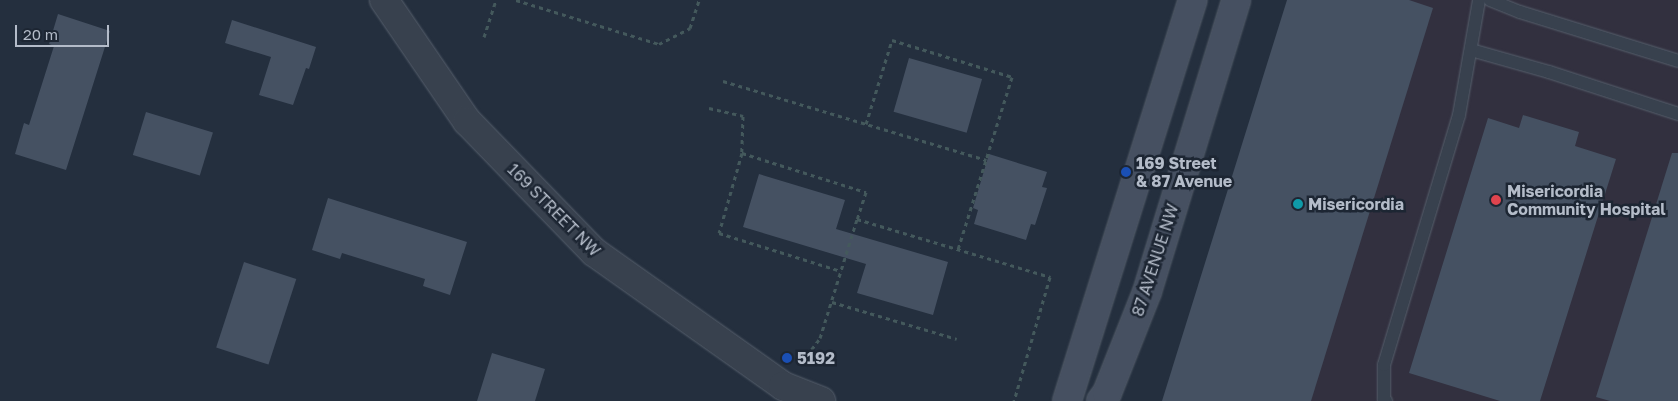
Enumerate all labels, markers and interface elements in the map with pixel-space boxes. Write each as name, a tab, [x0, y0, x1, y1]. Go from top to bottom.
scale bar	[18, 15, 111, 47]
text: 20 m	[23, 25, 58, 43]
place label: 169 Street & 87 Avenue	[1136, 153, 1232, 191]
street label: 169 STREET NW	[504, 160, 604, 260]
marker: 169 Street & 87 Avenue	[1120, 166, 1132, 178]
place label: Misericordia Community Hospital	[1507, 181, 1666, 219]
marker: Misericordia Community Hospital	[1489, 193, 1503, 207]
place label: Misericordia	[1308, 194, 1404, 214]
marker: Misericordia	[1292, 198, 1304, 210]
street label: 87 AVENUE NW	[1128, 201, 1182, 319]
place label: 5192	[797, 348, 835, 368]
marker: 5192	[781, 352, 793, 364]

